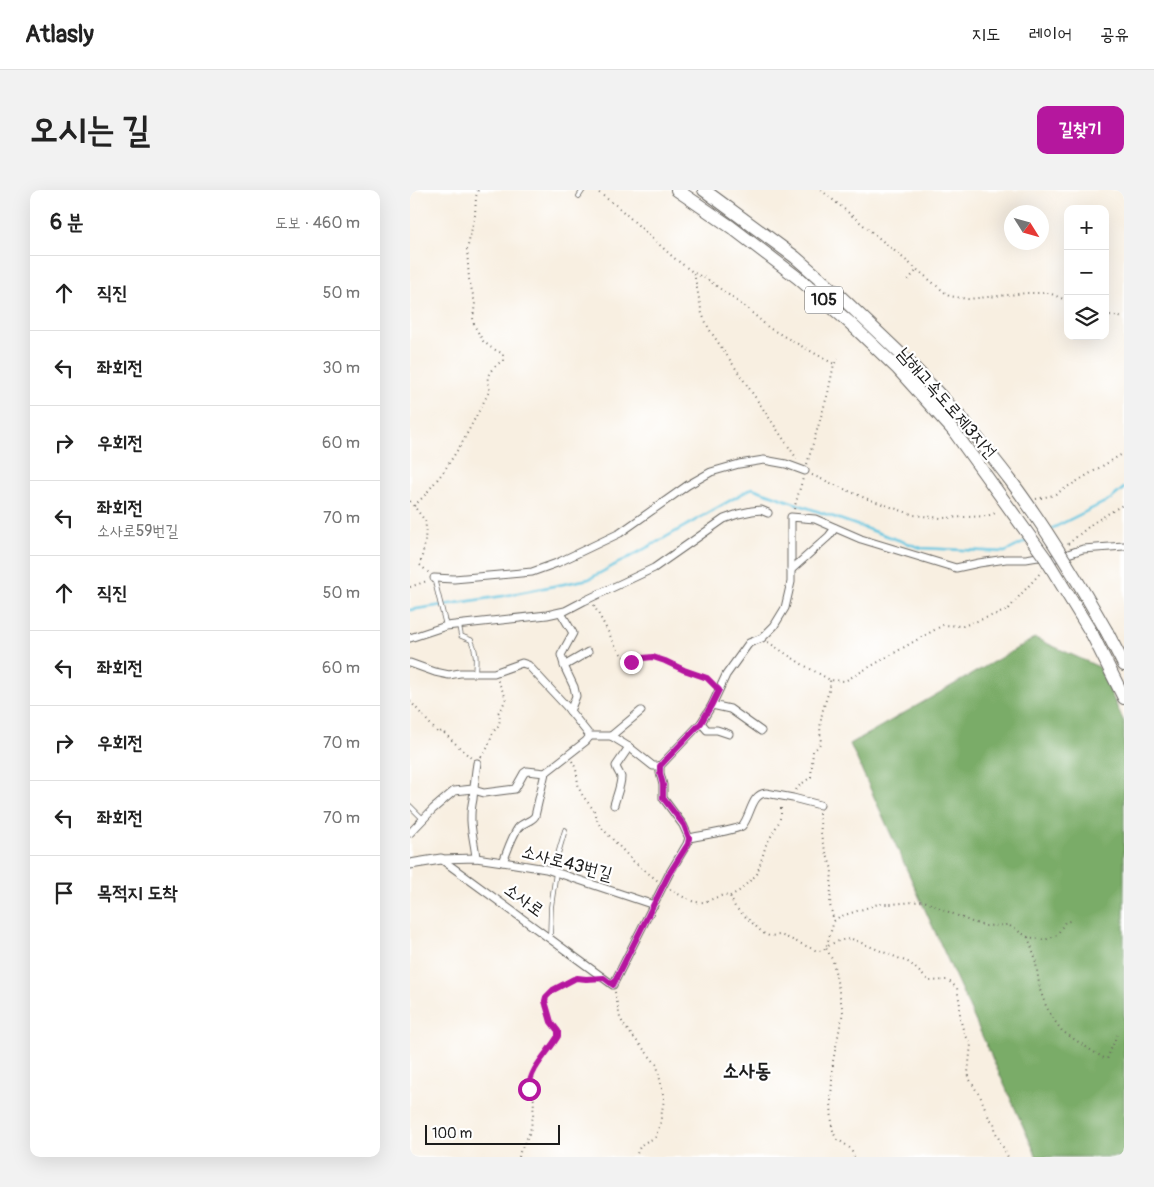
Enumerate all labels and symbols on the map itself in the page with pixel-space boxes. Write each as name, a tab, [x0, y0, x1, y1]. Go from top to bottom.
north arrow	[1004, 205, 1049, 250]
road number: 105	[805, 286, 843, 314]
street label: 남해고속도로제3지선	[892, 342, 1002, 464]
route end	[620, 651, 643, 674]
street label: 소사로43번길	[519, 840, 615, 886]
street label: 소사로	[500, 878, 548, 922]
district label: 소사동	[723, 1058, 771, 1083]
route start	[518, 1078, 541, 1101]
scale bar	[425, 1122, 560, 1145]

